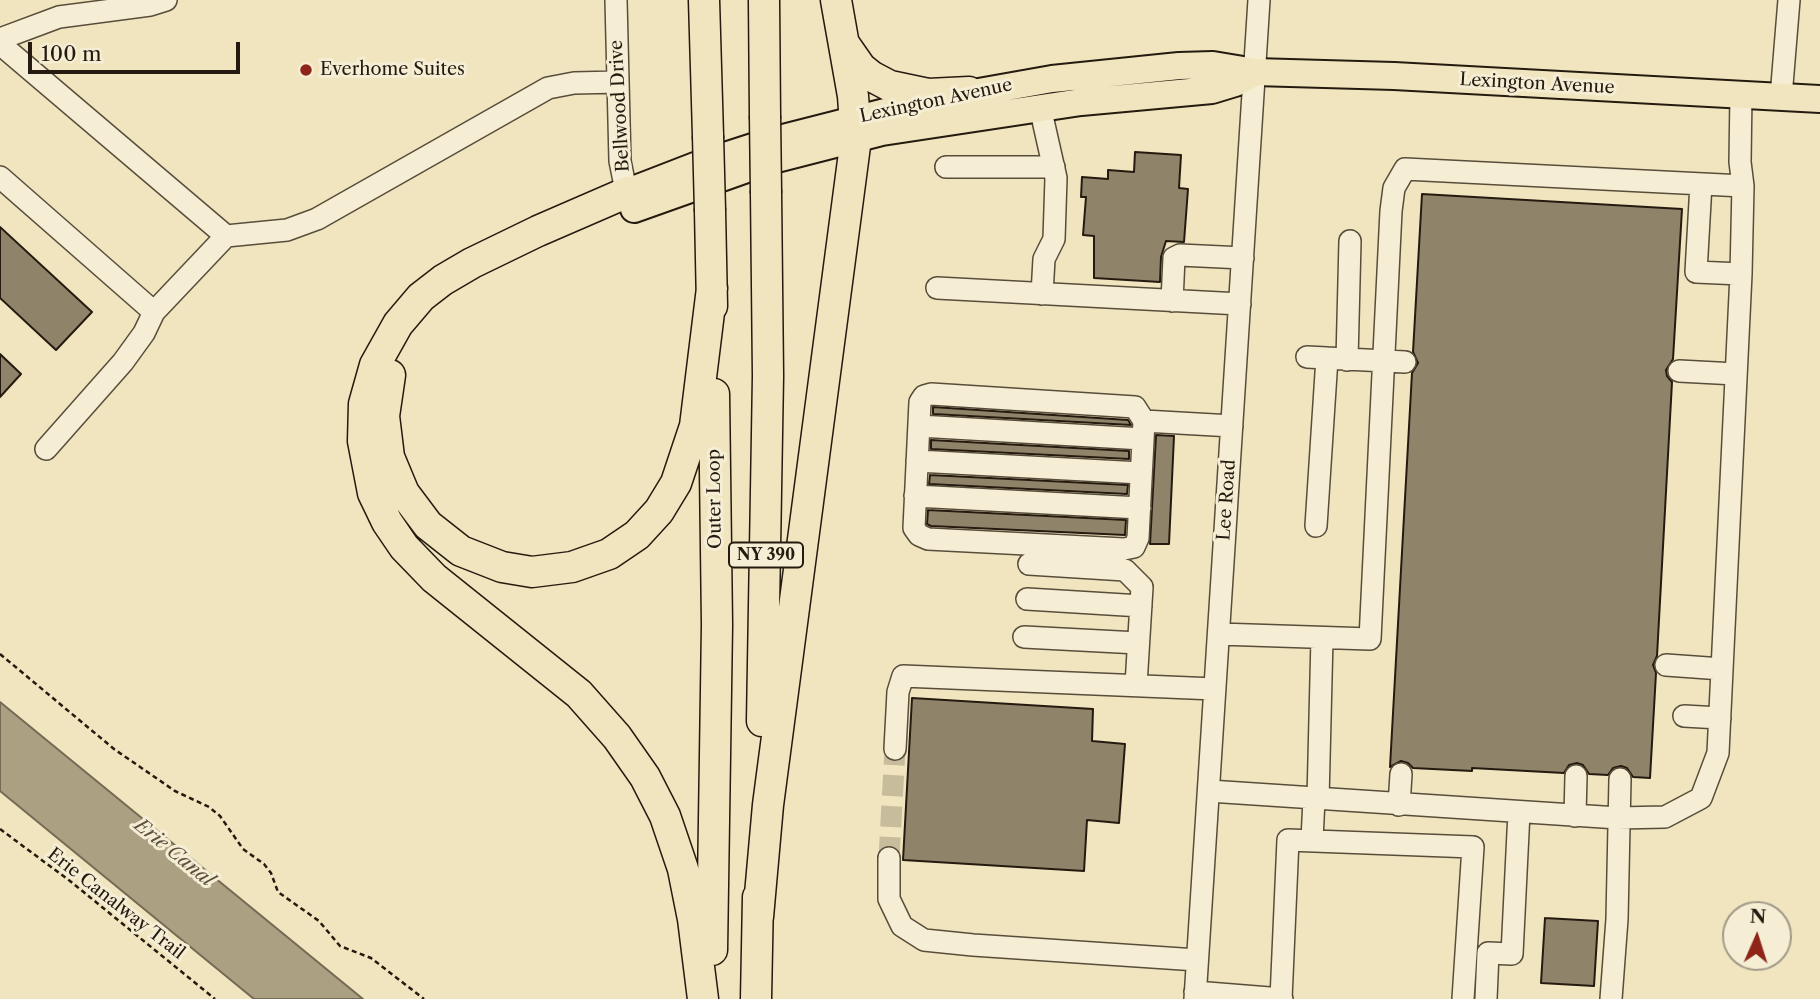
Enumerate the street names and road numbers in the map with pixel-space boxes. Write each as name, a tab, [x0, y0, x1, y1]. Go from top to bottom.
street label: Bellwood Drive	[606, 39, 634, 173]
street label: Lexington Avenue	[1459, 69, 1615, 99]
street label: Lexington Avenue	[858, 74, 1014, 128]
street label: Outer Loop	[703, 449, 727, 549]
street label: Lee Road	[1213, 459, 1241, 541]
road number: NY 390	[729, 542, 803, 568]
street label: Erie Canalway Trail	[43, 844, 189, 964]

